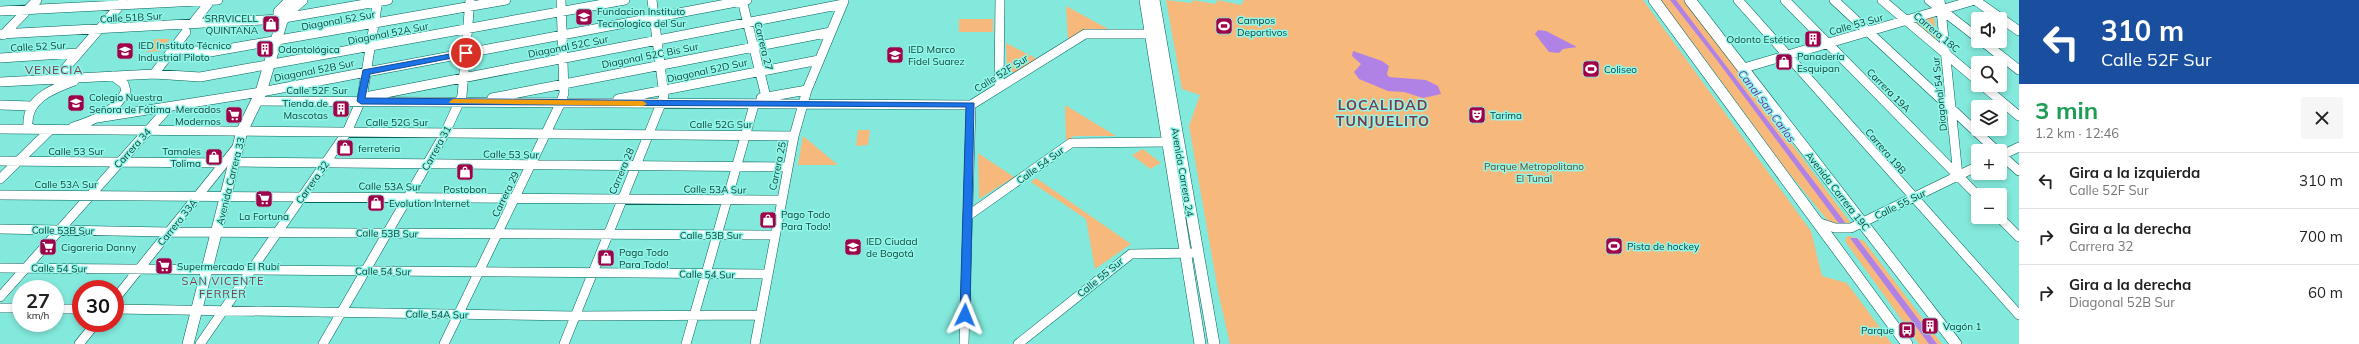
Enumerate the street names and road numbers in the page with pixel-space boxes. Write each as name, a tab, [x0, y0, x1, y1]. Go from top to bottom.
street label: Diagonal 52 Sur	[300, 8, 376, 33]
street label: Calle 51B Sur	[99, 9, 163, 26]
street label: Carrera 18C	[1911, 9, 1963, 56]
street label: Calle 53 Sur	[1828, 10, 1885, 38]
street label: Diagonal 52A Sur	[347, 19, 430, 48]
street label: Carrera 27	[751, 21, 776, 72]
street label: Diagonal 52C Sur	[527, 32, 610, 61]
street label: Calle 52 Sur	[10, 39, 67, 54]
street label: Diagonal 52C Bis Sur	[601, 40, 700, 71]
street label: Calle 52F Sur	[972, 51, 1031, 95]
street label: Diagonal 52B Sur	[273, 56, 356, 85]
street label: Diagonal 52D Sur	[666, 56, 749, 85]
street label: Diagonal 54 Sur	[1929, 56, 1950, 132]
street label: Carrera 19A	[1864, 66, 1914, 116]
street label: Calle 52F Sur	[286, 84, 348, 97]
street label: Calle 52G Sur	[365, 116, 429, 129]
street label: Calle 52G Sur	[689, 118, 753, 131]
street label: Carrera 31	[419, 123, 454, 173]
street label: Carrera 34	[111, 126, 154, 171]
street label: Carrera 19B	[1862, 126, 1909, 177]
street label: Avenida Carrera 24	[1168, 127, 1197, 218]
street label: Avenida Carrera 33	[213, 136, 248, 226]
street label: Carrera 25	[766, 141, 789, 192]
street label: Calle 54 Sur	[1014, 144, 1067, 187]
street label: Calle 53 Sur	[48, 145, 104, 158]
street label: Carrera 28	[606, 146, 637, 197]
street label: Calle 53 Sur	[483, 148, 539, 161]
street label: Avenida Carrera 19C	[1803, 149, 1873, 234]
street label: Carrera 32	[293, 158, 332, 206]
street label: Carrera 29	[489, 169, 522, 219]
street label: Calle 53A Sur	[34, 178, 98, 191]
street label: Calle 53A Sur	[358, 179, 422, 194]
street label: Calle 53A Sur	[683, 182, 747, 197]
street label: Calle 55 Sur	[1872, 186, 1928, 223]
street label: Carrera 33A	[154, 196, 201, 248]
street label: Calle 53B Sur	[32, 223, 95, 238]
street label: Calle 53B Sur	[356, 226, 419, 241]
street label: Calle 53B Sur	[680, 229, 743, 242]
street label: Calle 55 Sur	[1075, 255, 1126, 300]
street label: Calle 54 Sur	[31, 262, 87, 275]
street label: Calle 54 Sur	[355, 265, 411, 278]
street label: Calle 54 Sur	[679, 268, 735, 281]
street label: Calle 54A Sur	[405, 307, 469, 322]

